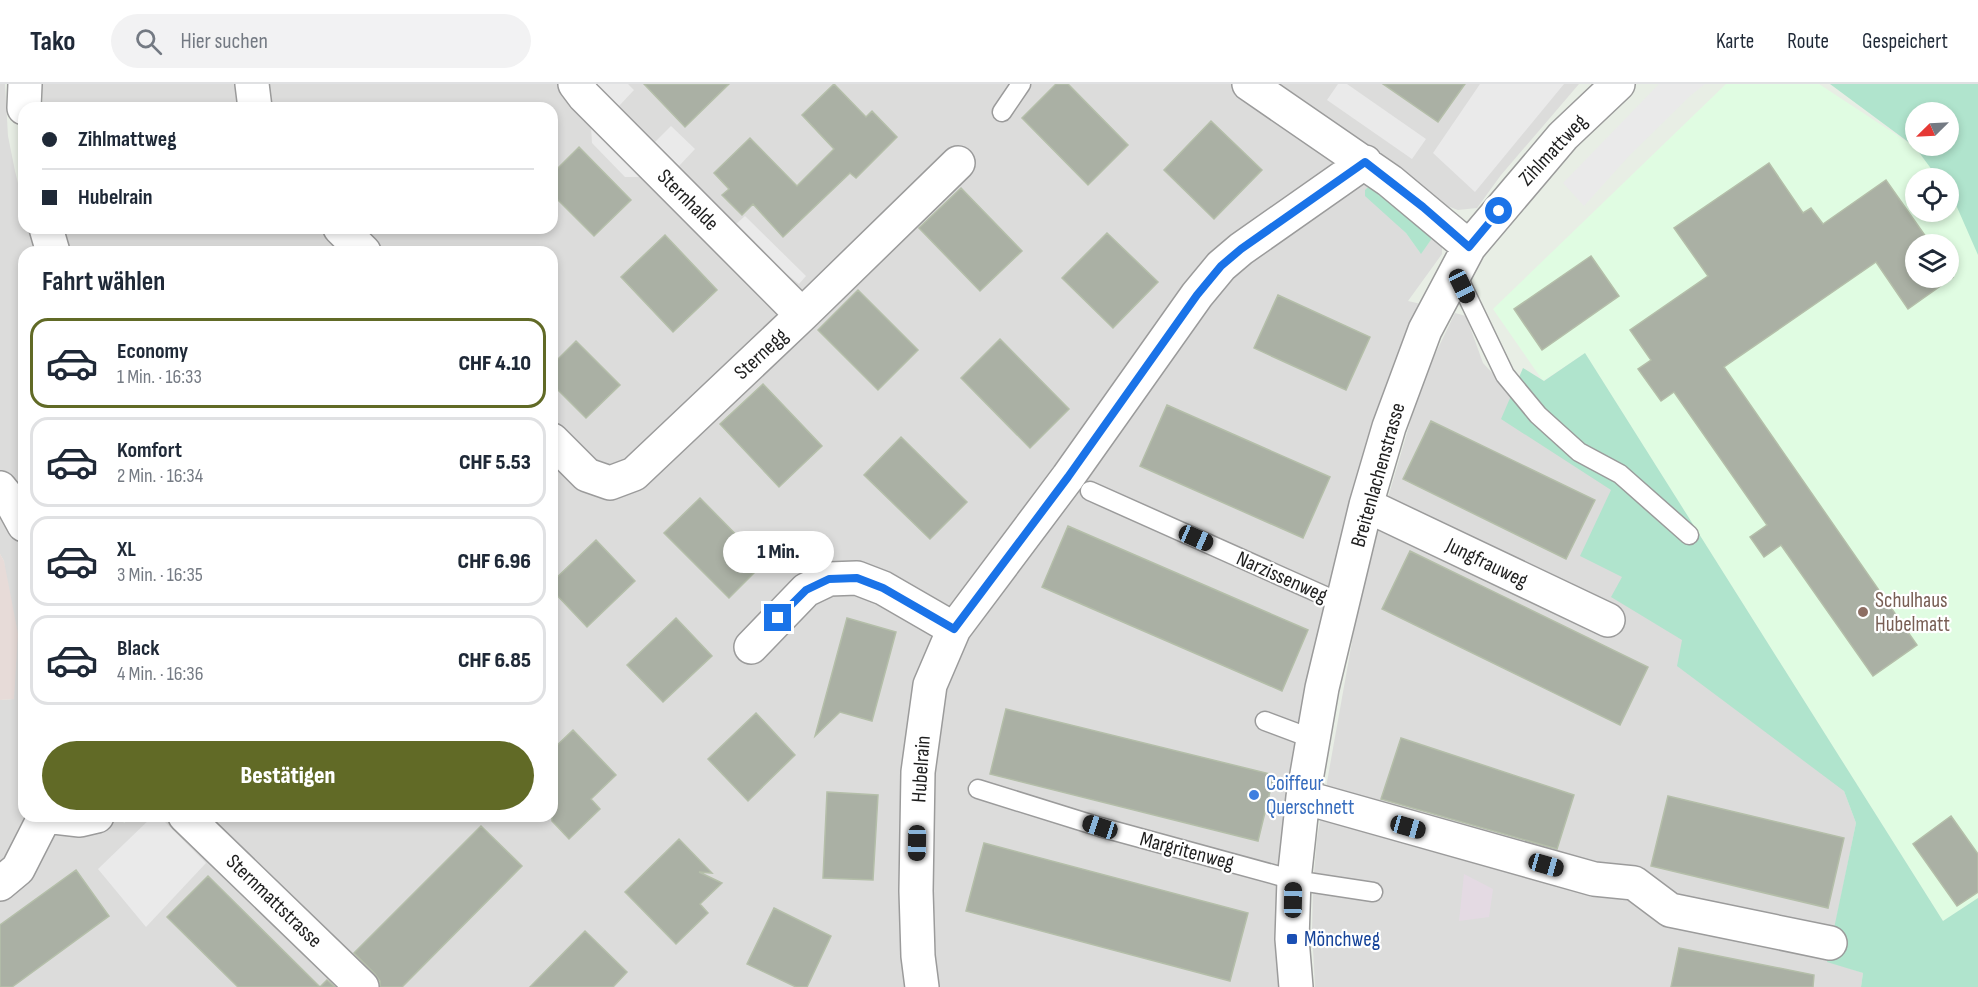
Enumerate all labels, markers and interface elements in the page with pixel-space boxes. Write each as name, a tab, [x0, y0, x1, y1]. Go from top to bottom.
search box	[111, 14, 531, 68]
text: Tako	[30, 25, 75, 58]
icon: search	[132, 25, 165, 58]
text: Hier suchen	[180, 28, 268, 55]
text: Karte	[1716, 29, 1754, 54]
text: Route	[1787, 29, 1829, 54]
text: Gespeichert	[1862, 29, 1948, 54]
north arrow	[1905, 102, 1959, 156]
map controls	[1905, 102, 1959, 288]
street label: Zihlmattweg	[1514, 109, 1592, 191]
text: Zihlmattweg	[78, 126, 176, 153]
street label: Sternhalde	[652, 164, 724, 236]
button: locate	[1905, 168, 1959, 222]
text: Hubelrain	[78, 184, 153, 211]
route start	[1485, 197, 1512, 224]
button: layers	[1905, 234, 1959, 288]
text: Fahrt wählen	[42, 266, 165, 298]
car	[1446, 266, 1478, 306]
street label: Sternegg	[729, 323, 793, 385]
icon: car	[45, 336, 99, 390]
text: Economy	[117, 338, 188, 365]
text: CHF 4.10	[459, 350, 531, 377]
text: 1 Min. · 16:33	[117, 365, 202, 389]
street label: Breitenlachenstrasse	[1345, 400, 1411, 550]
icon: car	[45, 435, 99, 489]
text: Komfort	[117, 437, 182, 464]
text: CHF 5.53	[459, 449, 531, 476]
text: 2 Min. · 16:34	[117, 464, 203, 488]
car	[1176, 522, 1216, 554]
callout: 1 Min.	[722, 531, 834, 573]
street label: Jungfrauweg	[1441, 532, 1532, 593]
icon: car	[45, 534, 99, 588]
text: XL	[117, 536, 136, 563]
text: 1 Min.	[757, 540, 800, 564]
street label: Narzissenweg	[1233, 546, 1331, 608]
text: CHF 6.96	[458, 548, 531, 575]
text: 3 Min. · 16:35	[117, 563, 203, 587]
place label: Schulhaus Hubelmatt	[1875, 588, 1950, 637]
route end	[764, 604, 791, 631]
marker: Schulhaus Hubelmatt	[1856, 605, 1870, 619]
icon: car	[45, 633, 99, 687]
text: Black	[117, 635, 159, 662]
text: CHF 6.85	[458, 647, 531, 674]
text: 4 Min. · 16:36	[117, 662, 203, 686]
street label: Hubelrain	[906, 735, 936, 803]
button: Bestätigen	[42, 741, 534, 810]
place label: Coiffeur Querschnett	[1266, 771, 1354, 820]
marker: Coiffeur Querschnett	[1247, 788, 1261, 802]
car	[1080, 813, 1120, 841]
car	[1388, 813, 1428, 841]
car	[908, 825, 926, 861]
street label: Margritenweg	[1137, 826, 1237, 876]
street label: Sternmattstrasse	[221, 849, 327, 953]
car	[1526, 851, 1566, 879]
car	[1284, 882, 1302, 918]
place label: Mönchweg	[1304, 927, 1380, 952]
marker: Mönchweg	[1285, 932, 1299, 946]

